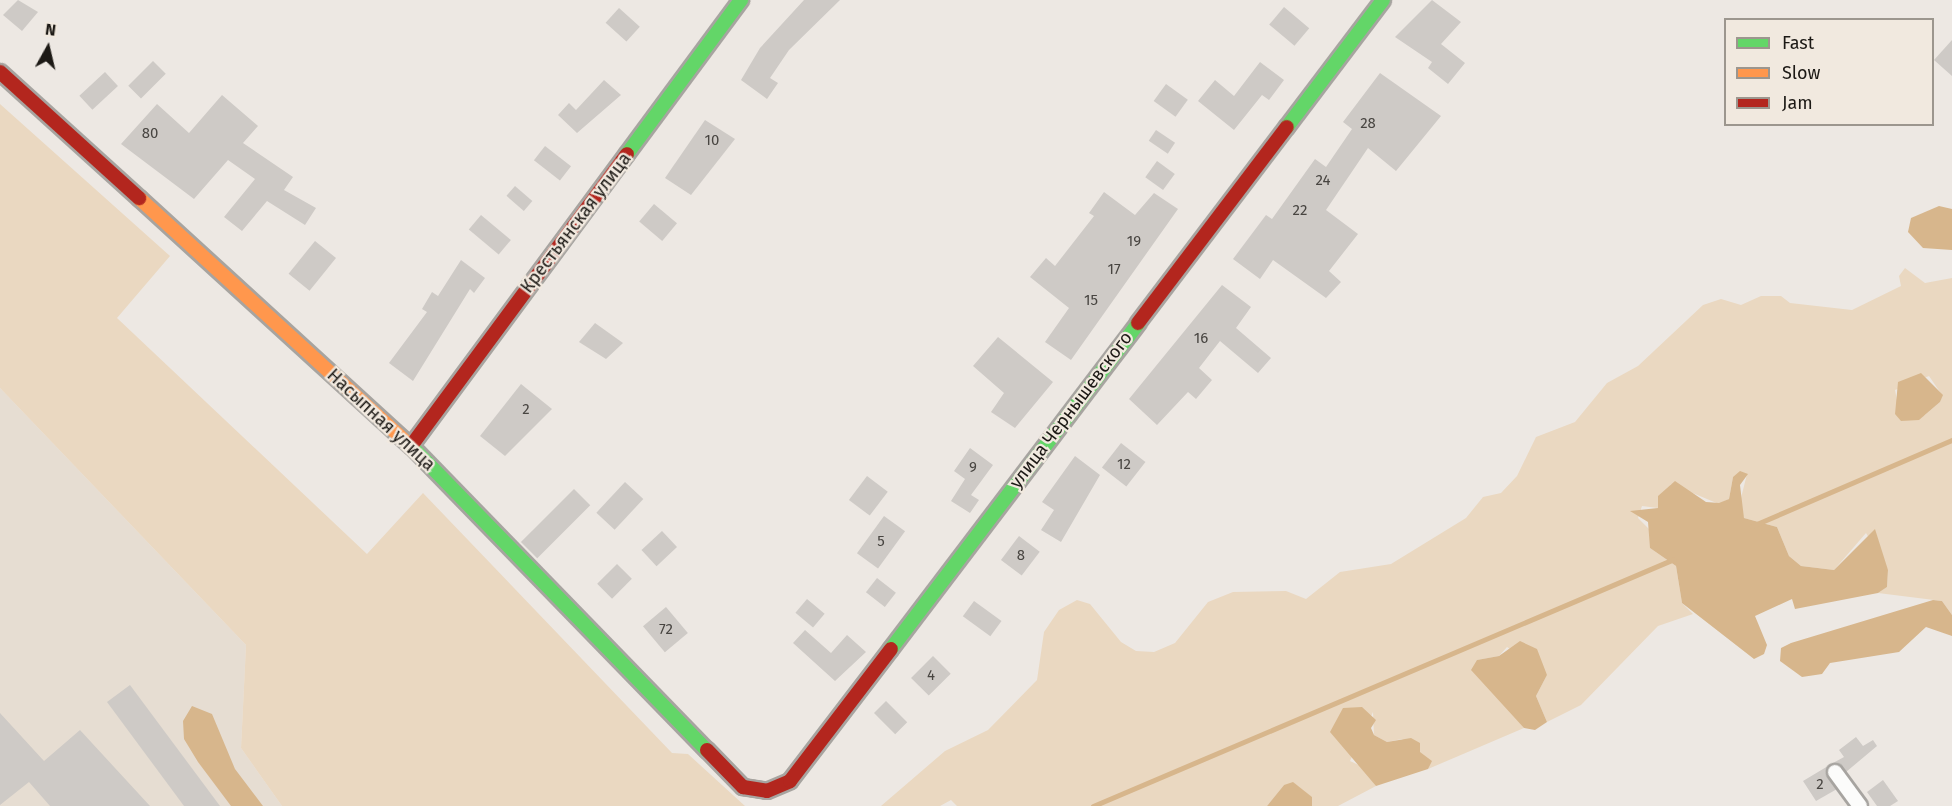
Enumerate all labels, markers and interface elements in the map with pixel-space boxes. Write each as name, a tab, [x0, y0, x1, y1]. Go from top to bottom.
north arrow	[18, 18, 78, 78]
legend	[1724, 18, 1934, 126]
text: N	[44, 20, 57, 40]
text: Fast	[1782, 32, 1814, 54]
text: Slow	[1782, 62, 1820, 84]
text: Jam	[1782, 92, 1813, 114]
house number: 28	[1360, 115, 1376, 133]
house number: 80	[142, 125, 158, 143]
house number: 10	[705, 132, 719, 150]
street label: Крестьянская улица	[516, 149, 636, 297]
house number: 24	[1316, 172, 1330, 190]
house number: 22	[1293, 202, 1307, 220]
house number: 19	[1127, 233, 1141, 251]
house number: 17	[1107, 261, 1121, 279]
house number: 15	[1084, 292, 1098, 310]
street label: улица Чернышевского	[1005, 327, 1137, 493]
house number: 16	[1194, 330, 1208, 348]
street label: Насыпная улица	[323, 364, 439, 476]
house number: 2	[522, 401, 530, 419]
house number: 12	[1117, 456, 1131, 474]
house number: 9	[969, 459, 977, 477]
house number: 5	[877, 533, 885, 551]
house number: 8	[1017, 547, 1025, 565]
house number: 72	[659, 621, 673, 639]
house number: 4	[927, 667, 935, 685]
house number: 2	[1816, 776, 1824, 794]

